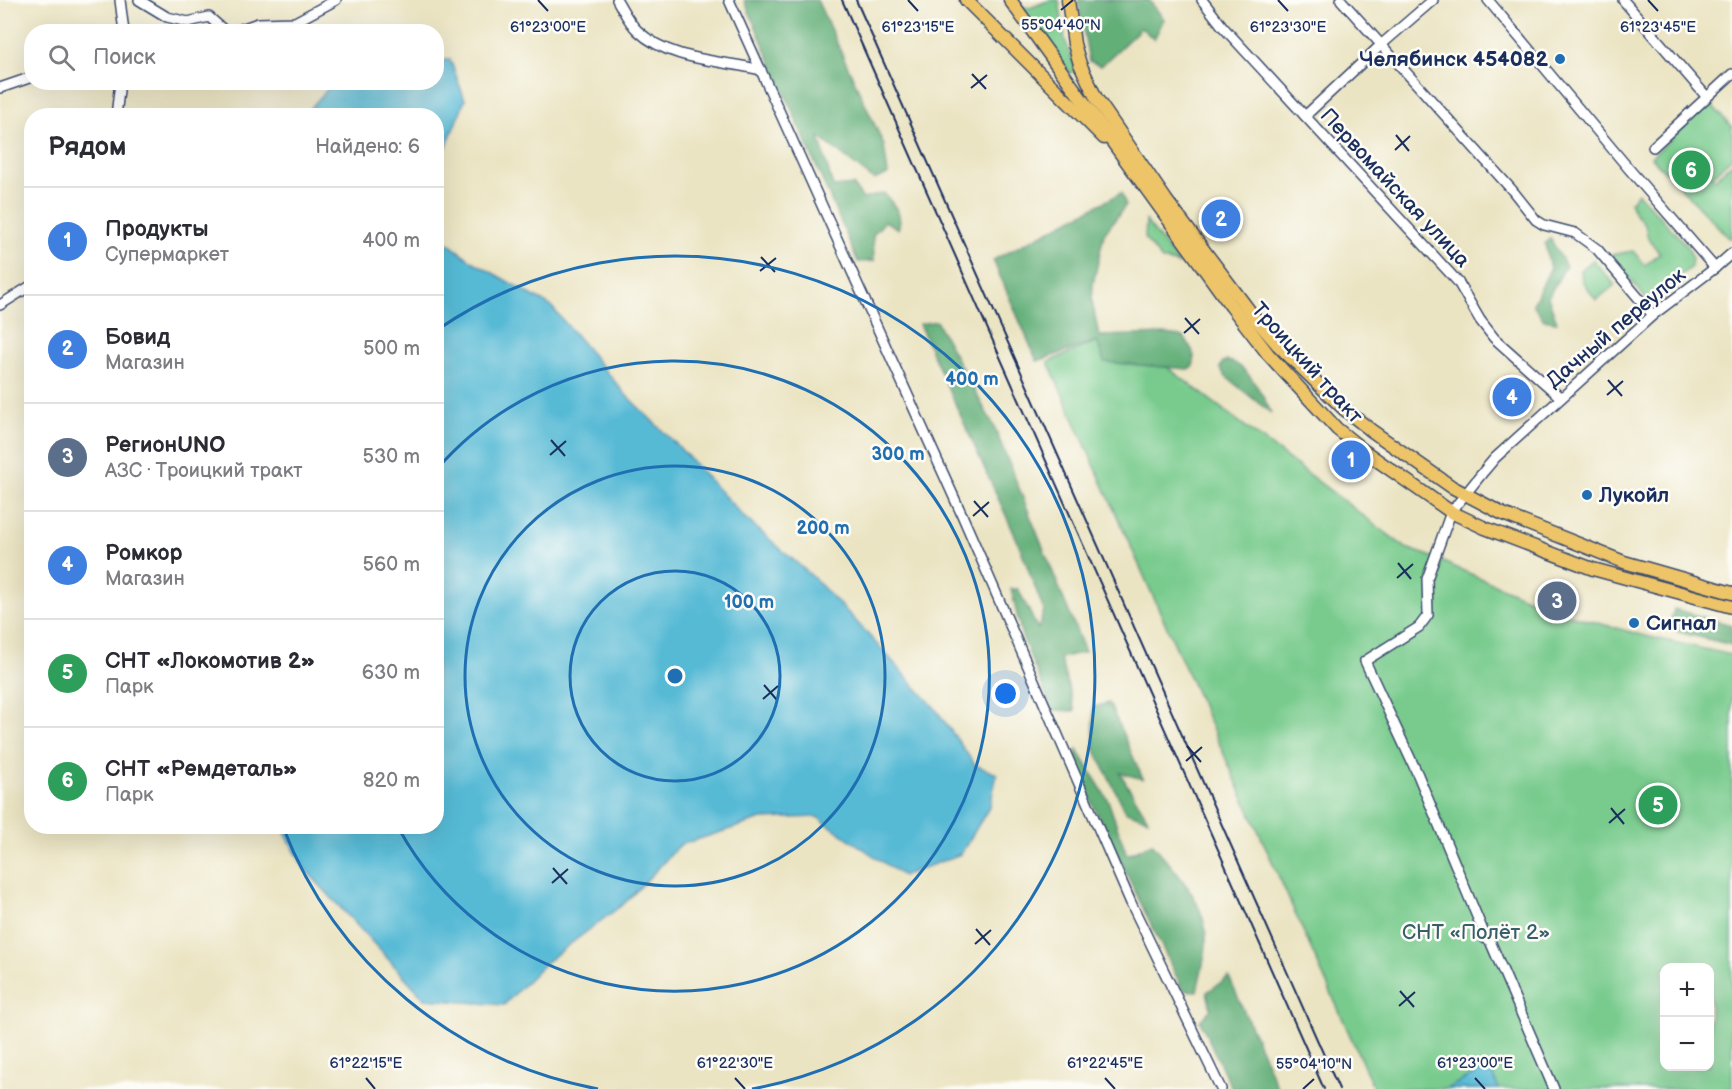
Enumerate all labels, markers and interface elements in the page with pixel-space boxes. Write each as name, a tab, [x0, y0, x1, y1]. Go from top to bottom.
text: 55°04'40"N	[1021, 16, 1101, 35]
text: 61°23'00"E	[510, 18, 586, 37]
text: 61°23'15"E	[882, 18, 955, 37]
text: 61°23'30"E	[1250, 18, 1326, 37]
text: 61°23'45"E	[1620, 18, 1696, 37]
search box	[24, 24, 444, 90]
icon: search	[45, 41, 78, 74]
text: Поиск	[93, 44, 156, 71]
place label: Челябинск 454082	[1359, 47, 1548, 72]
marker: Челябинск 454082	[1553, 52, 1567, 66]
street label: Первомайская улица	[1315, 103, 1476, 273]
text: Рядом	[48, 132, 126, 163]
text: Найдено: 6	[315, 135, 420, 159]
pin: 6	[1672, 148, 1710, 192]
pin: 2	[1202, 196, 1240, 242]
text: Продукты	[105, 216, 209, 243]
text: 1	[63, 229, 72, 253]
text: 400 m	[362, 229, 420, 253]
text: Супермаркет	[105, 243, 229, 267]
street label: Дачный переулок	[1541, 263, 1691, 393]
street label: Троицкий тракт	[1246, 297, 1368, 429]
text: Бовид	[105, 324, 170, 351]
text: 2	[62, 337, 73, 361]
text: 500 m	[363, 337, 420, 361]
text: Магазин	[105, 351, 185, 375]
text: 400 m	[945, 369, 999, 390]
pin: 4	[1492, 374, 1532, 420]
text: РегионUNO	[105, 432, 225, 459]
pin: 1	[1332, 438, 1370, 482]
text: 300 m	[871, 444, 925, 465]
text: 3	[62, 445, 73, 469]
text: 530 m	[363, 445, 420, 469]
text: АЗС · Троицкий тракт	[105, 459, 303, 483]
place label: Лукойл	[1598, 483, 1669, 508]
marker: Лукойл	[1580, 488, 1594, 502]
text: 200 m	[796, 518, 850, 539]
text: Ромкор	[105, 540, 183, 567]
text: 4	[62, 553, 73, 577]
text: 560 m	[363, 553, 420, 577]
text: Магазин	[105, 567, 185, 591]
pin: 3	[1538, 578, 1576, 624]
text: 100 m	[724, 592, 774, 613]
place label: Сигнал	[1646, 611, 1717, 636]
marker: Сигнал	[1627, 616, 1641, 630]
text: СНТ «Локомотив 2»	[105, 648, 315, 675]
text: 5	[62, 661, 73, 685]
text: 630 m	[362, 661, 420, 685]
centre of rings	[665, 666, 685, 686]
text: Парк	[105, 675, 154, 699]
your location	[991, 679, 1020, 708]
text: СНТ «Ремдеталь»	[105, 756, 298, 783]
text: 6	[61, 769, 74, 793]
text: 820 m	[363, 769, 420, 793]
pin: 5	[1638, 782, 1678, 828]
text: Парк	[105, 783, 154, 807]
park label: СНТ «Полёт 2»	[1402, 920, 1550, 945]
map controls	[1660, 963, 1714, 1071]
button: +	[1660, 963, 1714, 1017]
button: −	[1660, 1017, 1714, 1071]
text: 61°22'15"E	[330, 1054, 403, 1073]
text: 61°22'30"E	[697, 1054, 773, 1073]
text: 61°22'45"E	[1067, 1054, 1143, 1073]
text: 61°23'00"E	[1437, 1054, 1513, 1073]
text: 55°04'10"N	[1276, 1055, 1352, 1074]

